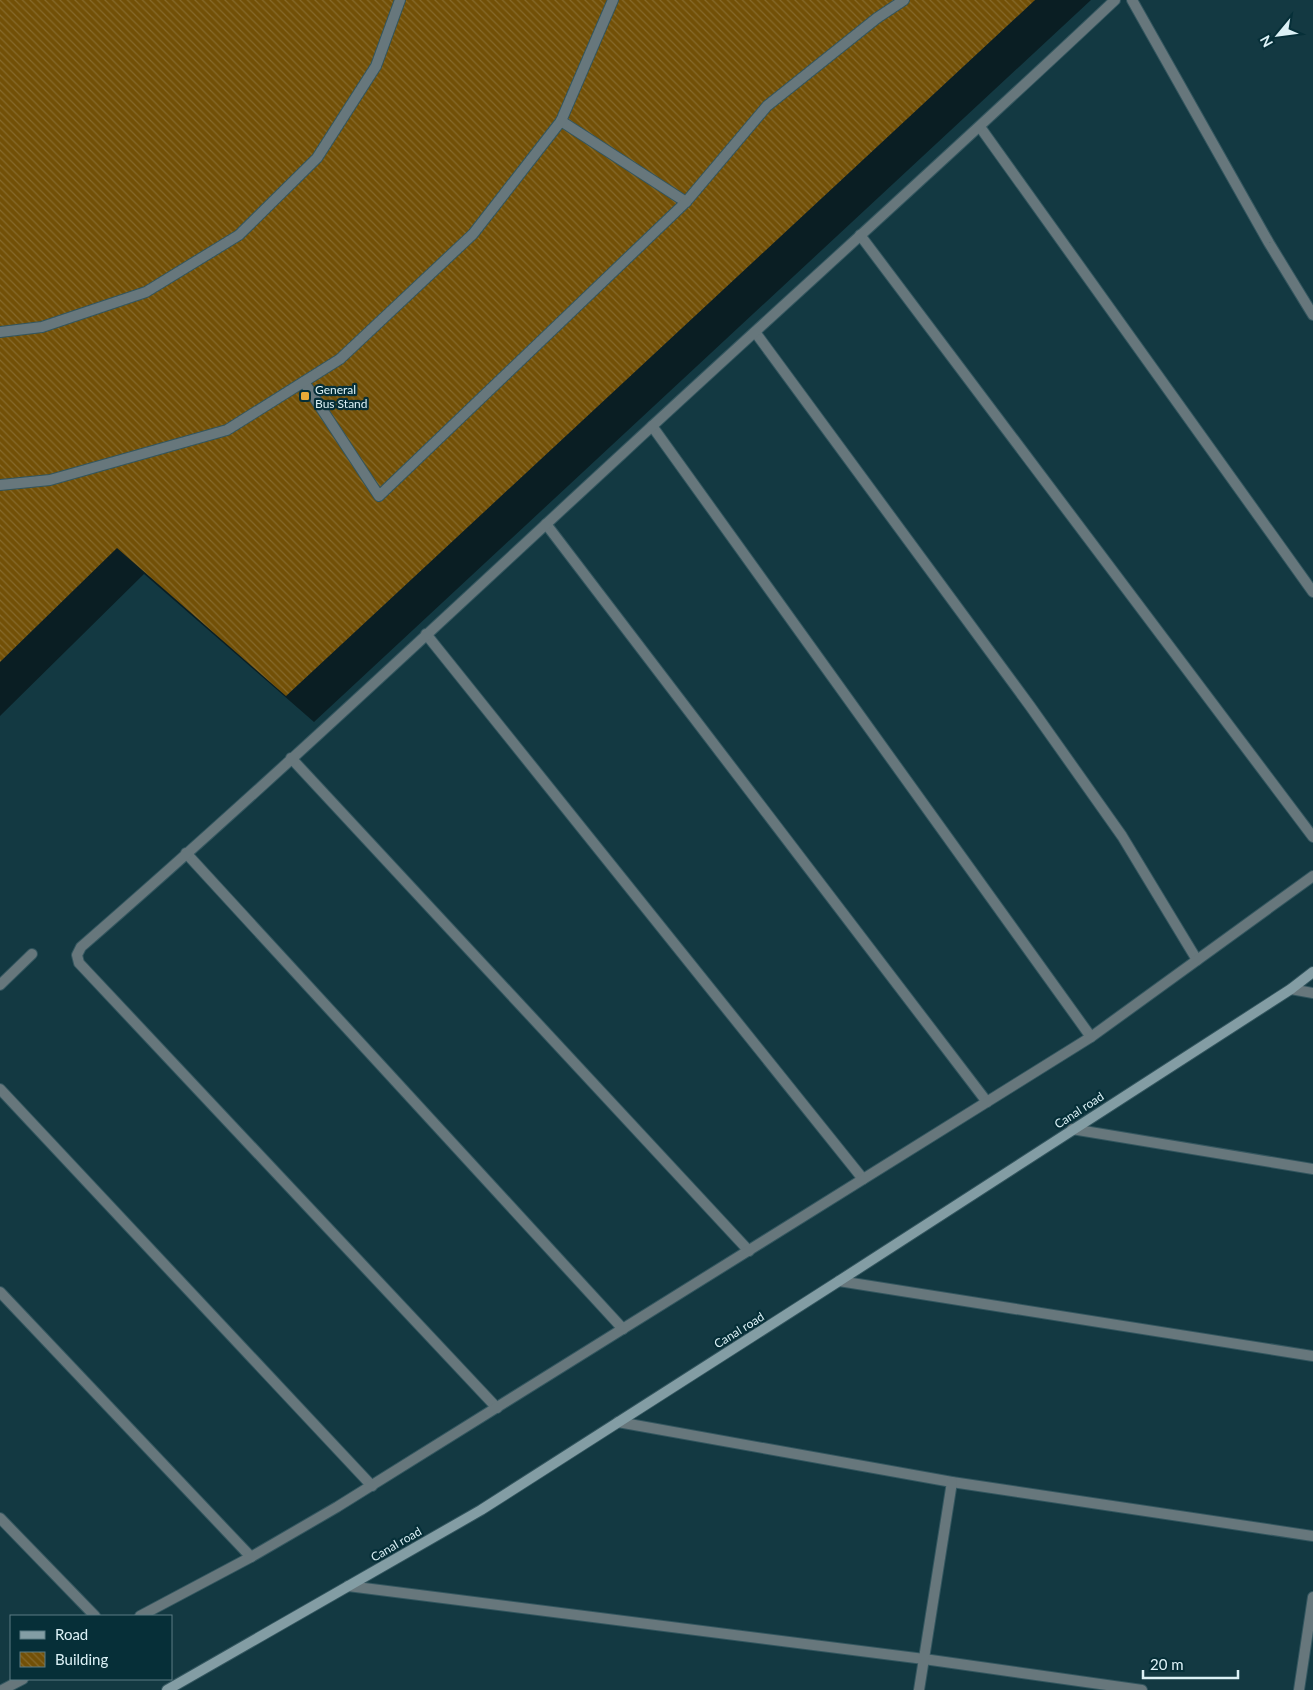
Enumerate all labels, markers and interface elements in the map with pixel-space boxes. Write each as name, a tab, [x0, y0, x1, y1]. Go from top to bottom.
north arrow	[1253, 10, 1303, 60]
text: N	[1256, 33, 1276, 50]
place label: General Bus Stand	[315, 382, 368, 411]
marker: General Bus Stand	[299, 390, 311, 402]
street label: Canal road	[1051, 1088, 1107, 1132]
street label: Canal road	[711, 1309, 767, 1351]
street label: Canal road	[368, 1523, 424, 1565]
legend	[10, 1615, 172, 1680]
text: Road	[55, 1625, 88, 1643]
scale bar	[1143, 1648, 1238, 1680]
text: Building	[55, 1650, 108, 1668]
text: 20 m	[1150, 1655, 1184, 1673]

